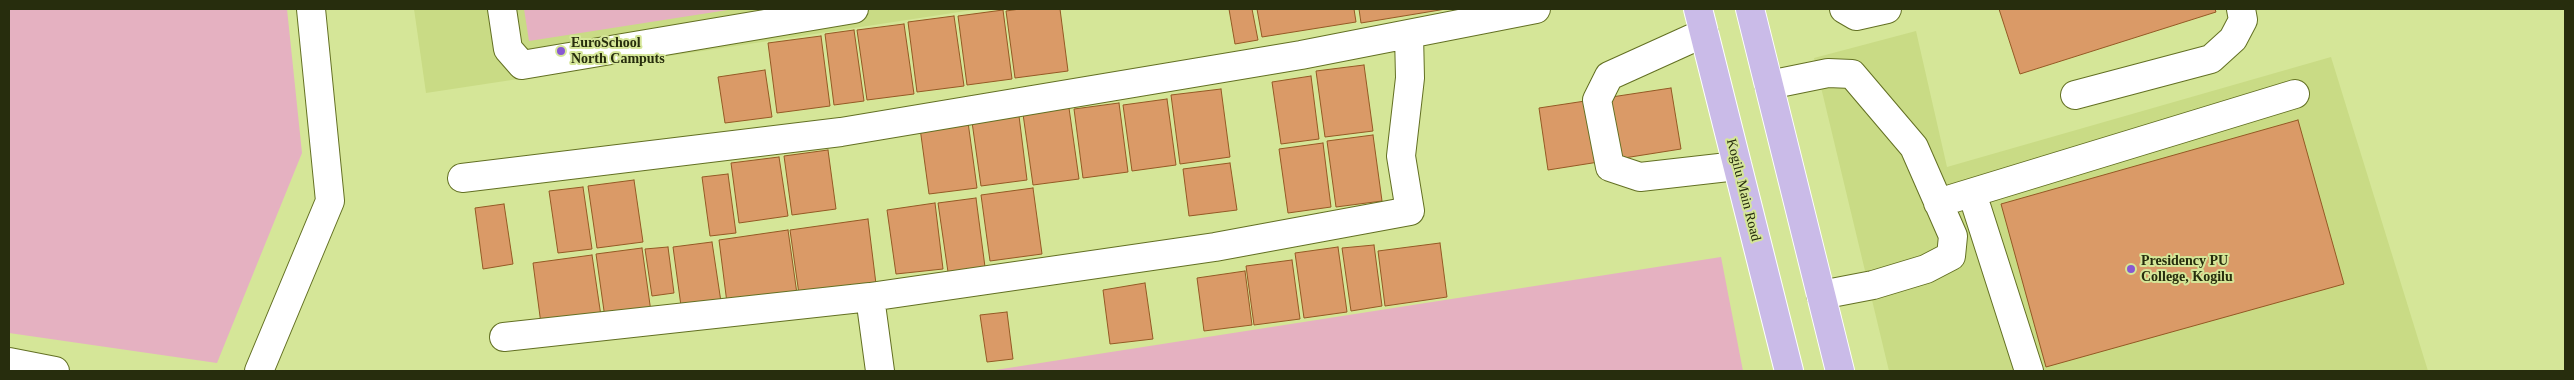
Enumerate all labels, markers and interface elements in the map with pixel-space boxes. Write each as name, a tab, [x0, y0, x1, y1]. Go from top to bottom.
place label: EuroSchool North Camputs	[571, 35, 665, 68]
marker: EuroSchool North Camputs	[555, 45, 567, 57]
street label: Kogilu Main Road	[1722, 137, 1764, 243]
place label: Presidency PU College, Kogilu	[2141, 253, 2233, 286]
marker: Presidency PU College, Kogilu	[2125, 263, 2137, 275]

